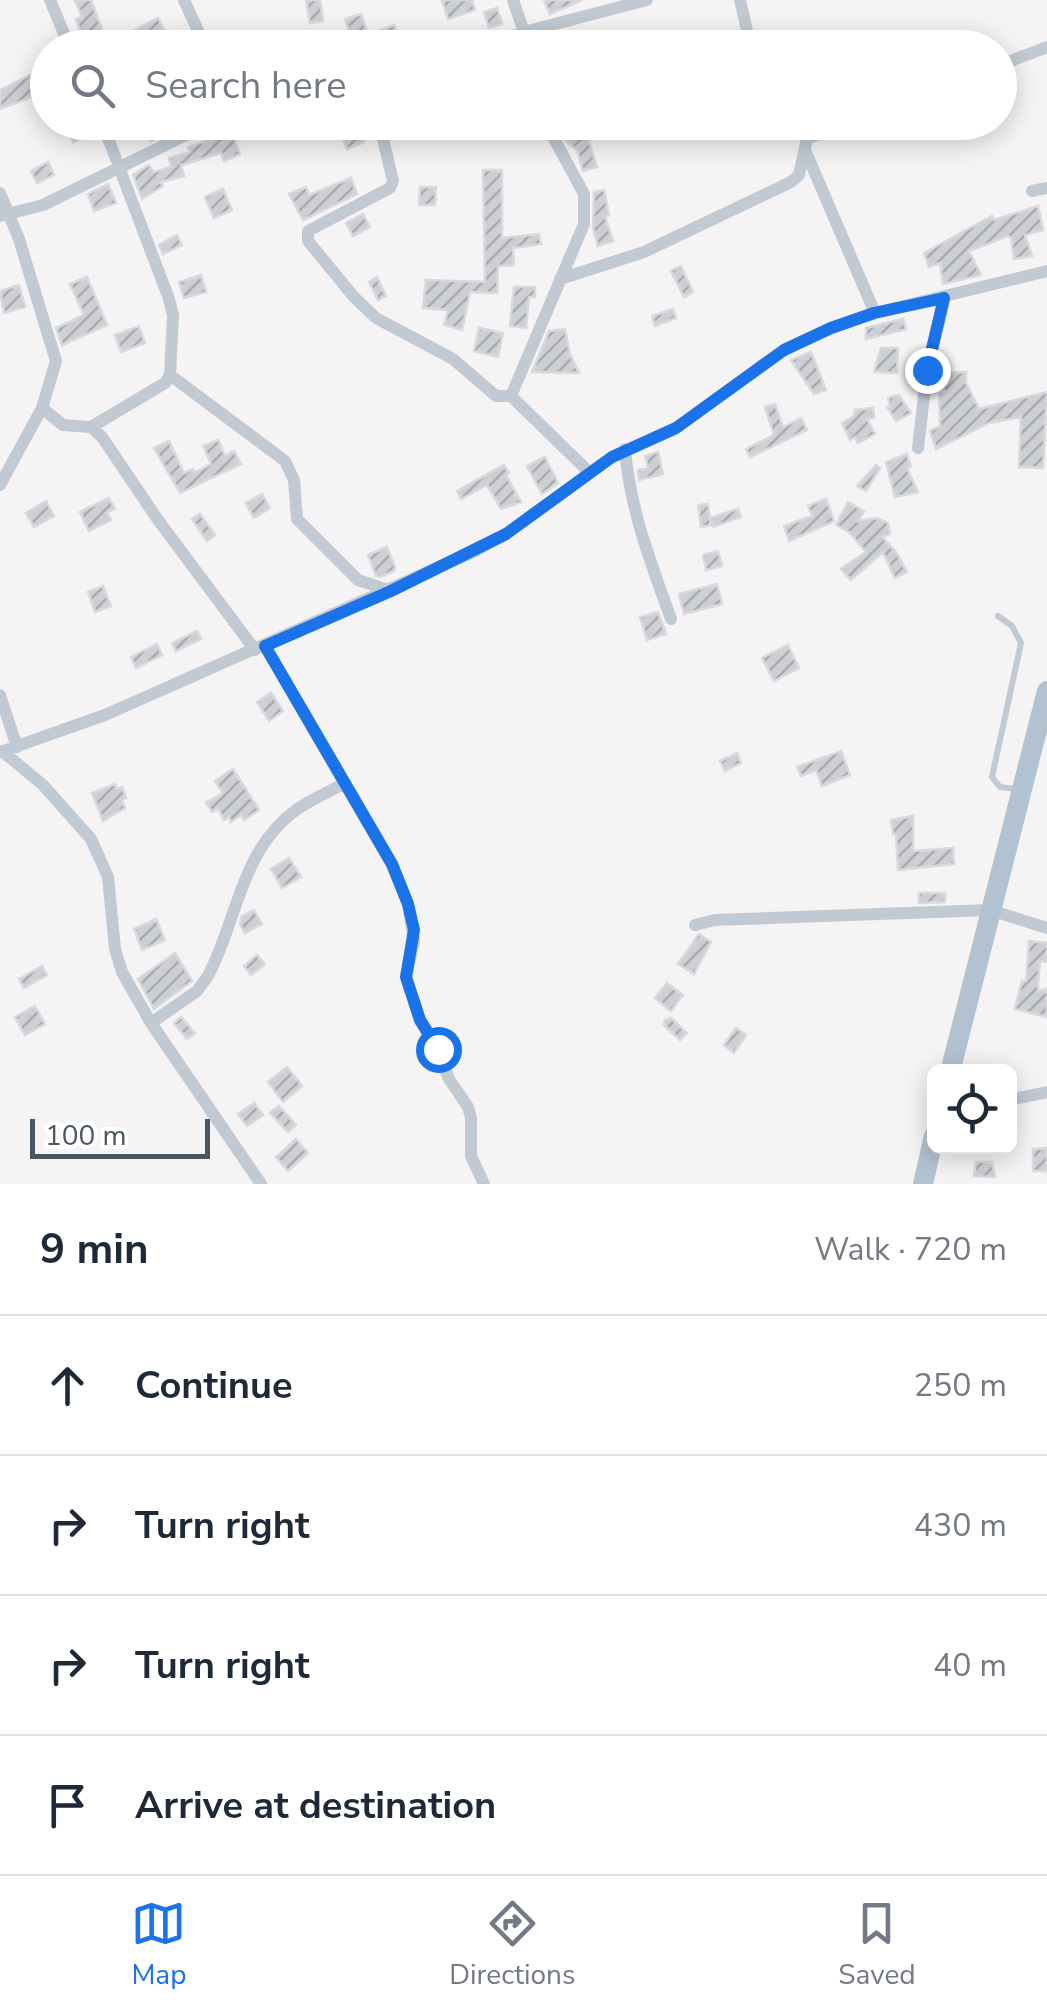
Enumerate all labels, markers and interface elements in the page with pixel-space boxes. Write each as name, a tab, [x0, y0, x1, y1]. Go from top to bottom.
search box	[30, 30, 1017, 140]
icon: search	[65, 58, 120, 113]
text: Search here	[145, 60, 346, 111]
route end	[905, 348, 951, 394]
route start	[416, 1027, 462, 1073]
map controls	[927, 1064, 1017, 1154]
button: locate	[927, 1064, 1017, 1154]
scale bar	[30, 1114, 210, 1158]
text: 100 m	[45, 1117, 127, 1155]
text: 9 min	[40, 1221, 149, 1278]
text: Walk · 720 m	[814, 1228, 1007, 1271]
icon: ahead	[40, 1358, 95, 1413]
text: Continue	[135, 1360, 293, 1411]
text: 250 m	[914, 1364, 1007, 1407]
icon: right	[40, 1498, 95, 1553]
text: Turn right	[135, 1500, 310, 1551]
text: 430 m	[914, 1504, 1007, 1547]
icon: right	[40, 1638, 95, 1693]
text: Turn right	[135, 1640, 310, 1691]
text: 40 m	[933, 1644, 1007, 1687]
icon: arrive	[40, 1778, 95, 1833]
text: Arrive at destination	[135, 1780, 496, 1831]
tab: Map	[131, 1896, 186, 1994]
tab: Directions	[449, 1896, 575, 1994]
tab: Saved	[838, 1896, 916, 1994]

